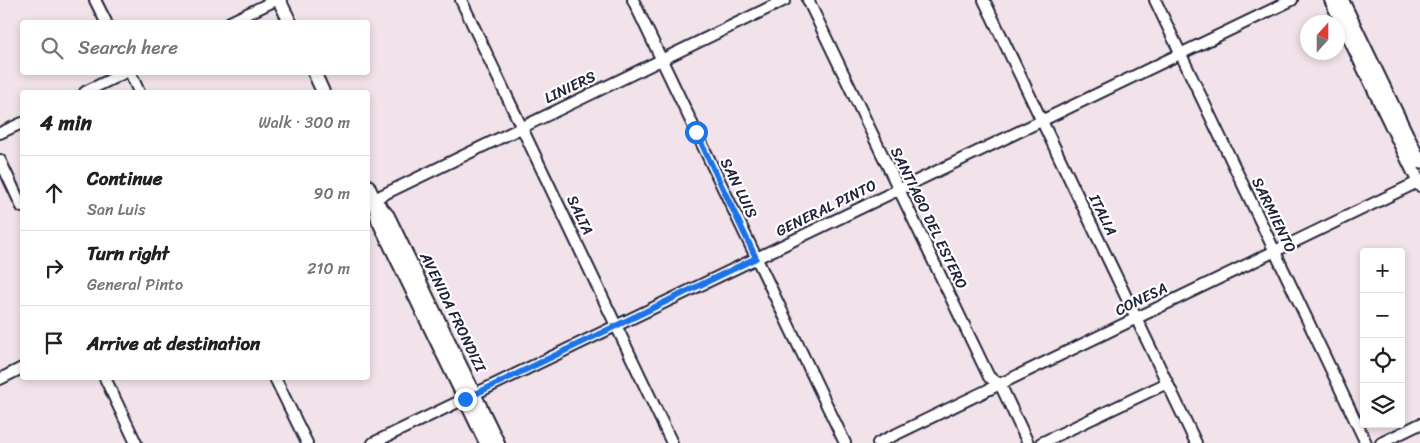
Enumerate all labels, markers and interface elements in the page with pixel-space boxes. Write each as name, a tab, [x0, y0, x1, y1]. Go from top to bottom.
north arrow	[1300, 15, 1345, 60]
search box	[20, 20, 370, 75]
text: Search here	[78, 31, 178, 64]
icon: search	[38, 34, 66, 62]
street label: LINIERS	[540, 63, 601, 111]
text: 4 min	[40, 104, 92, 142]
text: Walk · 300 m	[259, 108, 350, 137]
route start	[685, 121, 708, 144]
street label: SANTIAGO DEL ESTERO	[883, 142, 975, 294]
street label: SAN LUIS	[713, 153, 765, 223]
text: Continue	[87, 162, 163, 195]
street label: GENERAL PINTO	[771, 172, 881, 244]
street label: SARMIENTO	[1244, 173, 1304, 258]
icon: ahead	[40, 179, 68, 207]
text: 90 m	[314, 179, 350, 208]
street label: ITALIA	[1081, 189, 1124, 240]
street label: SALTA	[559, 191, 601, 239]
text: San Luis	[87, 195, 146, 224]
text: Turn right	[87, 237, 169, 270]
street label: AVENIDA FRONDIZI	[412, 247, 494, 377]
map controls	[1360, 248, 1405, 428]
button: +	[1360, 248, 1405, 293]
icon: right	[40, 254, 68, 282]
text: 210 m	[307, 254, 350, 283]
text: General Pinto	[87, 270, 183, 299]
street label: CONESA	[1110, 275, 1172, 323]
button: −	[1360, 293, 1405, 338]
text: Arrive at destination	[87, 327, 260, 360]
icon: arrive	[40, 329, 68, 357]
button: locate	[1360, 338, 1405, 383]
button: layers	[1360, 383, 1405, 428]
route end	[454, 388, 477, 411]

